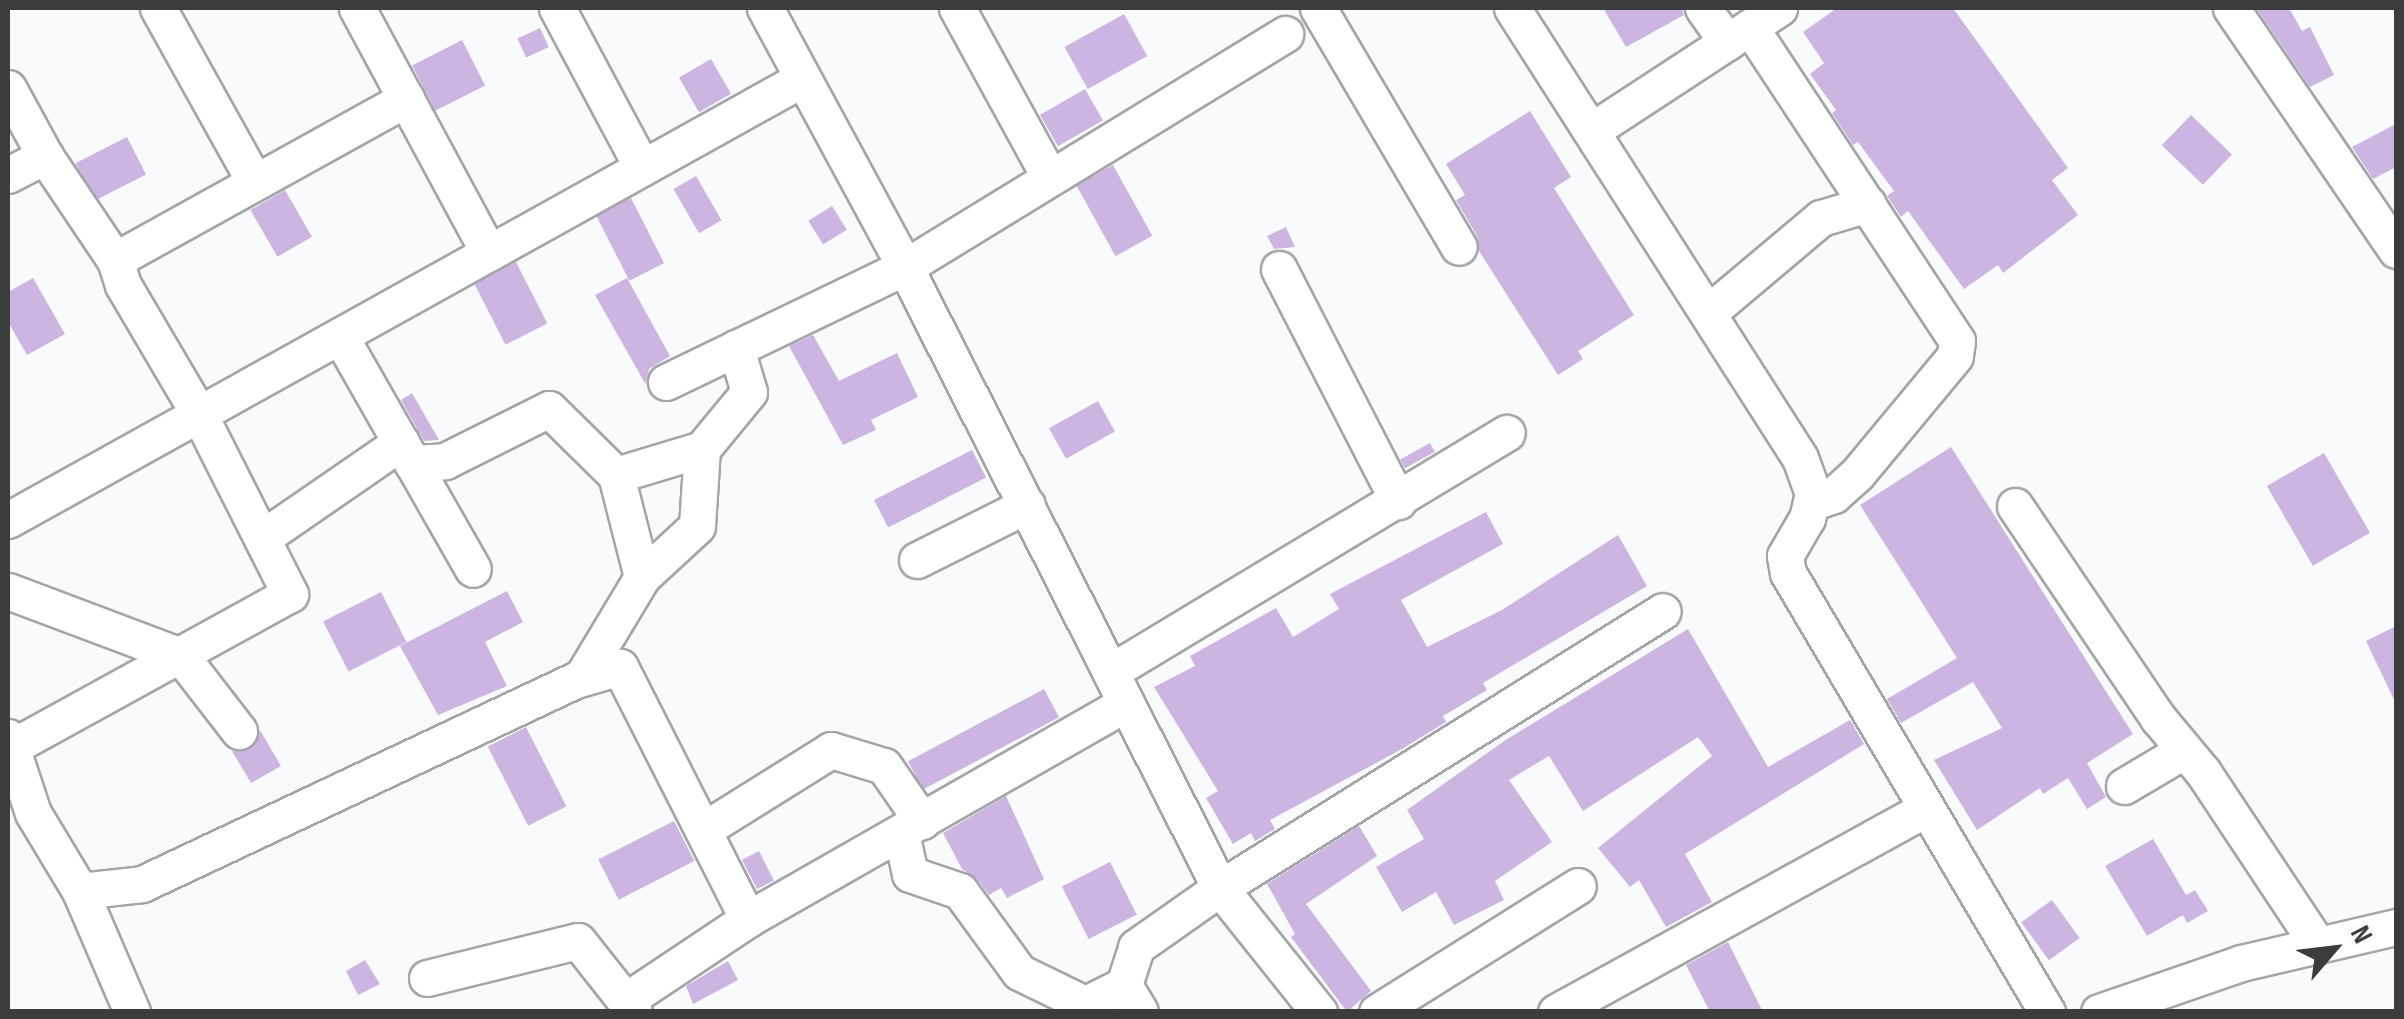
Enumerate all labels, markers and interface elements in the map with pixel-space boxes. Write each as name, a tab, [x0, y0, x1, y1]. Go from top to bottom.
north arrow	[2284, 899, 2384, 999]
text: N	[2343, 920, 2379, 949]

